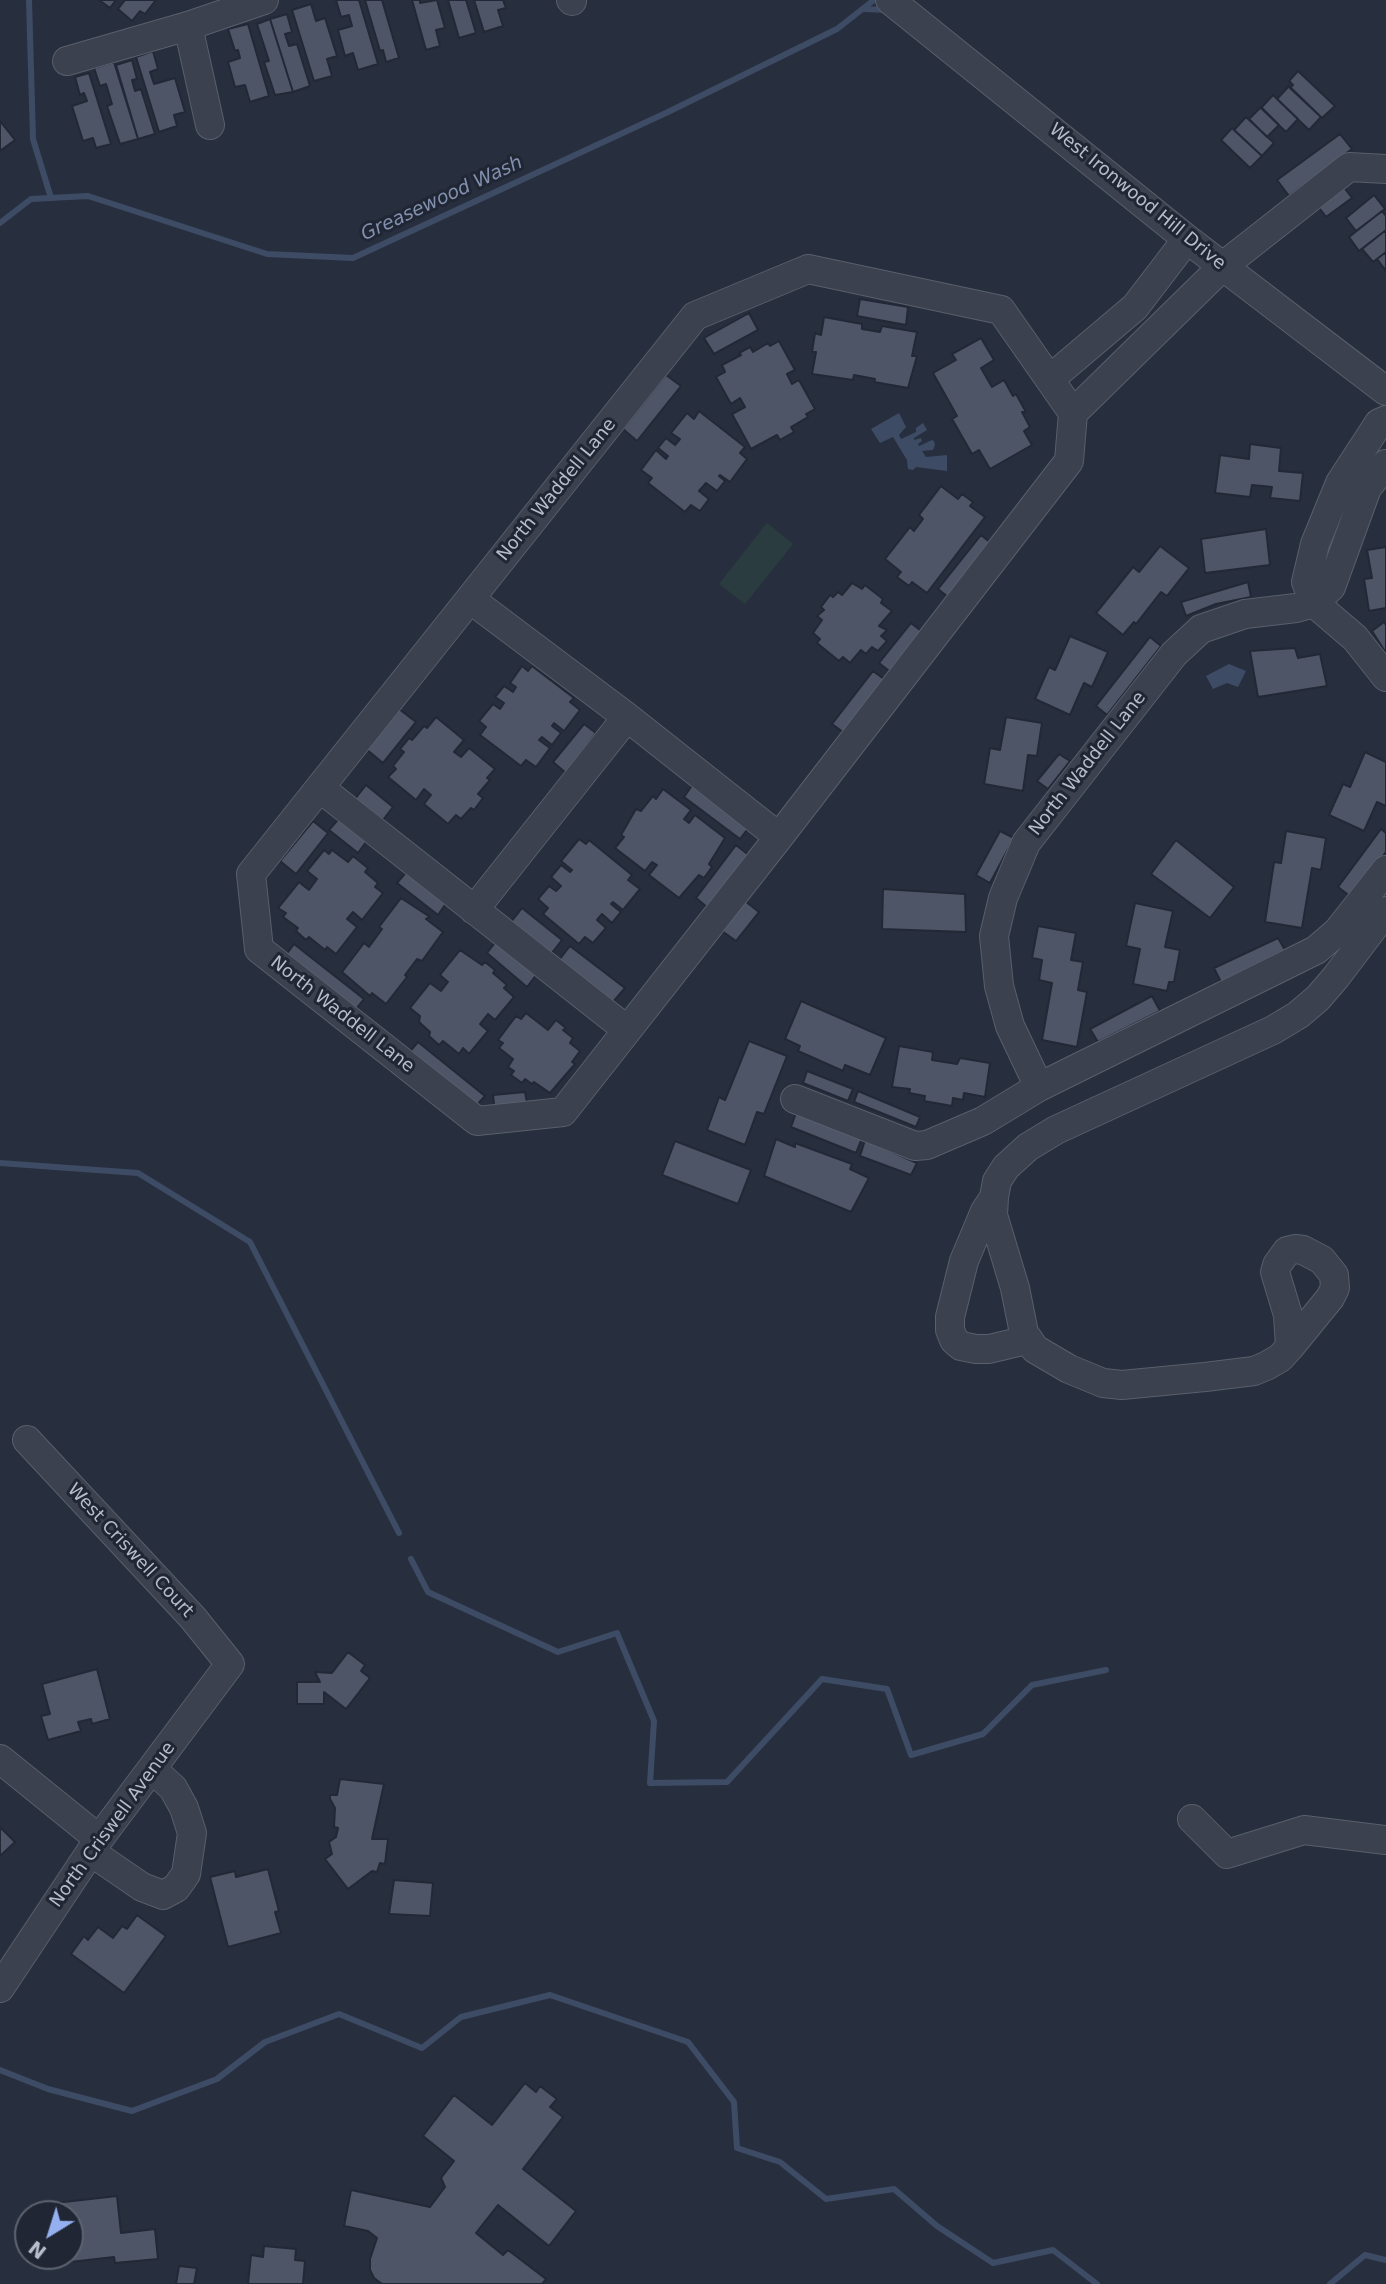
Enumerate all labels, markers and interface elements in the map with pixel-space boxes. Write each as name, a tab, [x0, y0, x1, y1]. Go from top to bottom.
street label: West Ironwood Hill Drive	[1044, 119, 1230, 275]
water label: Greasewood Wash	[358, 152, 526, 246]
street label: North Waddell Lane	[493, 414, 621, 566]
street label: North Waddell Lane	[1025, 688, 1151, 840]
street label: North Waddell Lane	[266, 952, 418, 1078]
street label: West Criswell Court	[62, 1480, 198, 1622]
street label: North Criswell Avenue	[46, 1738, 180, 1912]
north arrow	[14, 2200, 84, 2270]
text: N	[24, 2236, 50, 2264]

